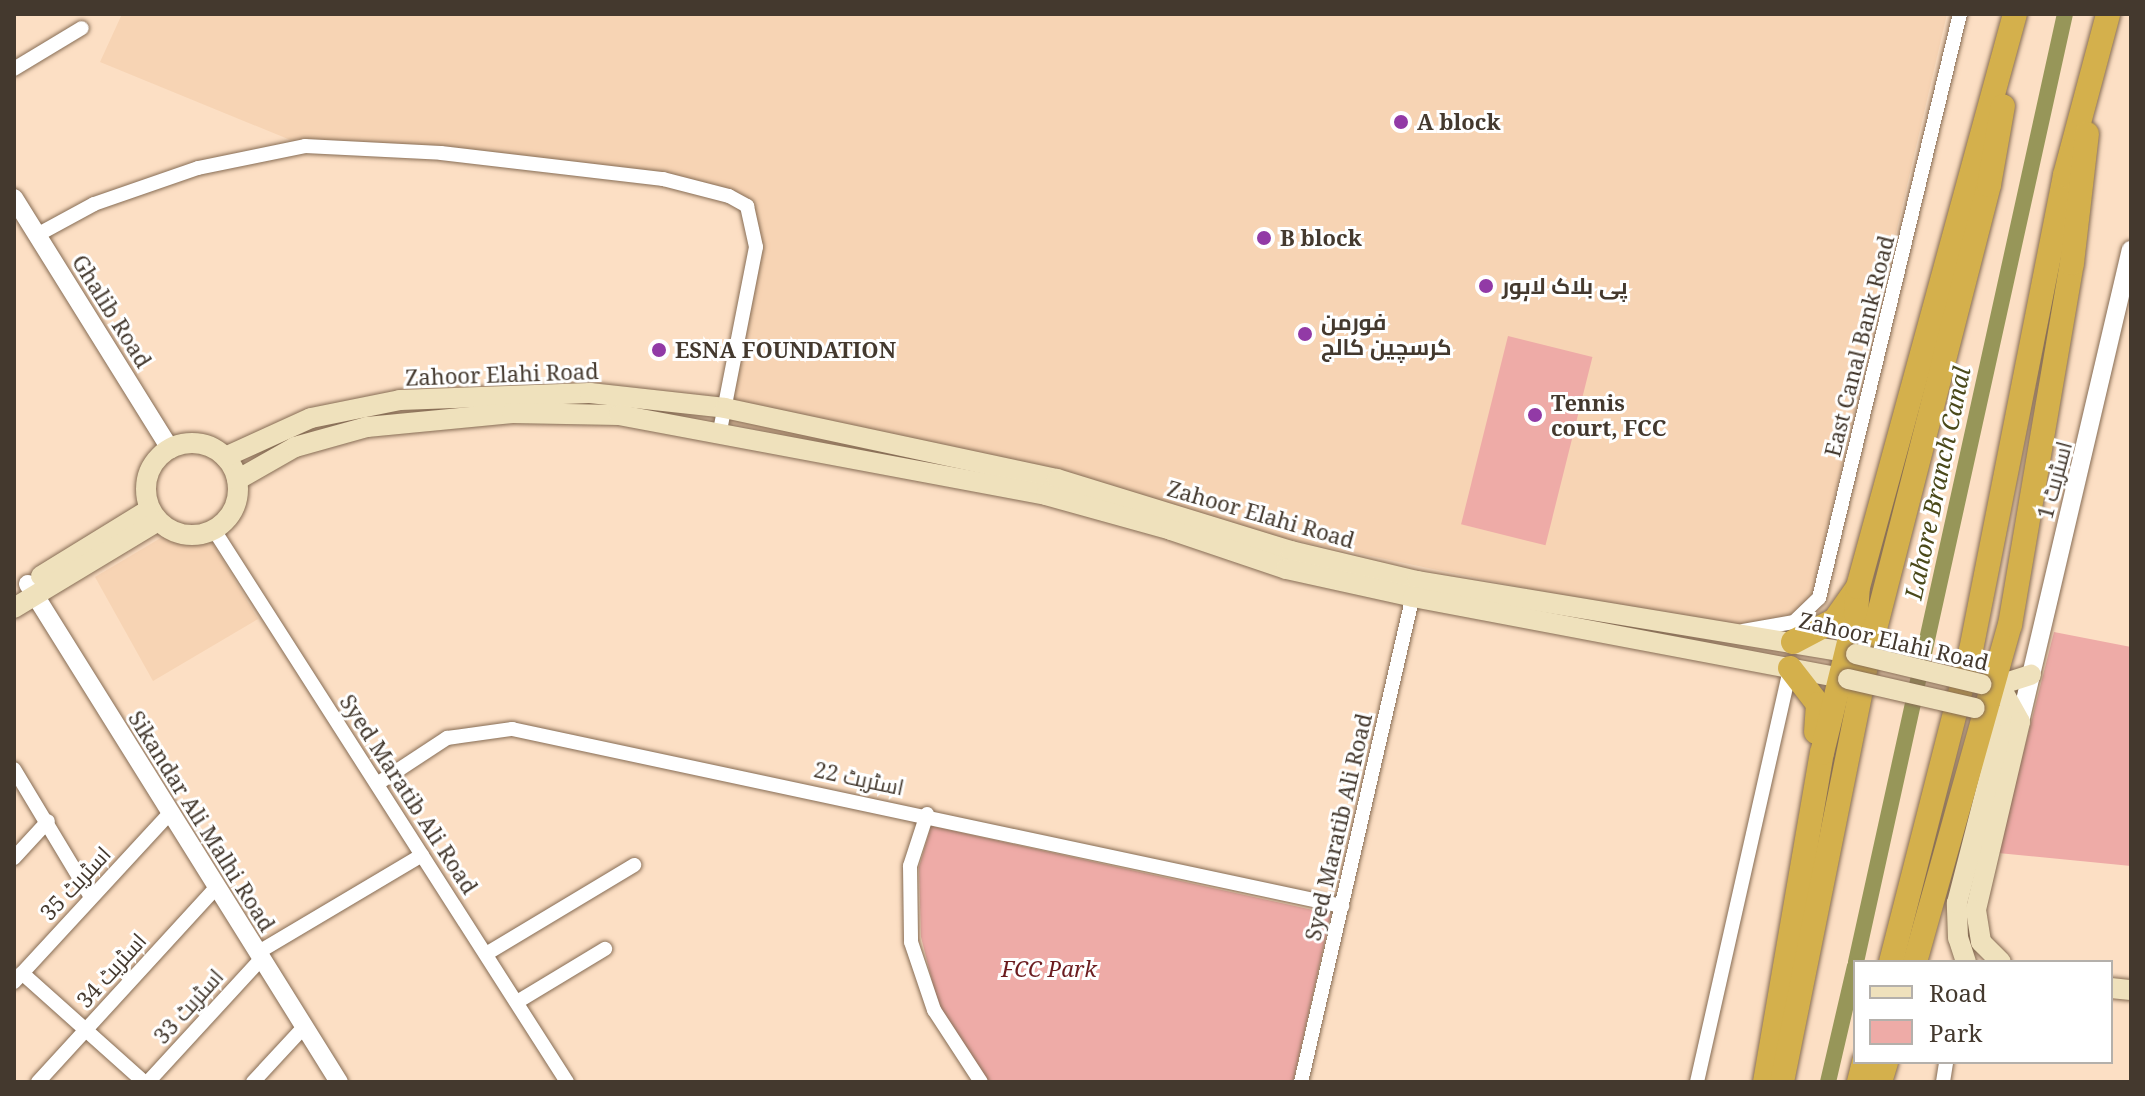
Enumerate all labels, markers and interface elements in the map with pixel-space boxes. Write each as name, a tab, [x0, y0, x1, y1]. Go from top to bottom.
place label: A block	[1417, 109, 1500, 135]
marker: A block	[1392, 113, 1410, 131]
place label: B block	[1280, 225, 1362, 251]
marker: B block	[1255, 229, 1273, 247]
street label: East Canal Bank Road	[1819, 233, 1899, 459]
street label: Ghalib Road	[67, 250, 157, 372]
place label: پی بلاک لاہور	[1502, 273, 1627, 299]
marker: پی بلاک لاہور	[1477, 277, 1495, 295]
place label: فورمن کرسچین کالج	[1321, 308, 1452, 360]
marker: فورمن کرسچین کالج	[1296, 325, 1314, 343]
place label: ESNA FOUNDATION	[675, 337, 896, 363]
marker: ESNA FOUNDATION	[650, 341, 668, 359]
street label: Zahoor Elahi Road	[405, 357, 599, 391]
water label: Lahore Branch Canal	[1898, 364, 1976, 602]
place label: Tennis court, FCC	[1551, 389, 1666, 440]
marker: Tennis court, FCC	[1526, 406, 1544, 424]
street label: اسٹریٹ 1	[2031, 438, 2077, 522]
street label: Zahoor Elahi Road	[1164, 475, 1358, 553]
street label: Zahoor Elahi Road	[1797, 606, 1991, 676]
street label: Syed Maratib Ali Road	[335, 689, 483, 899]
street label: Sikandar Ali Malhi Road	[123, 706, 281, 936]
street label: Syed Maratib Ali Road	[1299, 711, 1377, 943]
street label: اسٹریٹ 22	[812, 756, 906, 800]
street label: اسٹریٹ 35	[34, 841, 116, 925]
street label: اسٹریٹ 34	[71, 927, 151, 1013]
park label: FCC Park	[1001, 956, 1097, 982]
legend	[1853, 960, 2113, 1064]
street label: اسٹریٹ 33	[148, 963, 228, 1049]
text: Road	[1929, 976, 1987, 1009]
text: Park	[1929, 1016, 1982, 1049]

